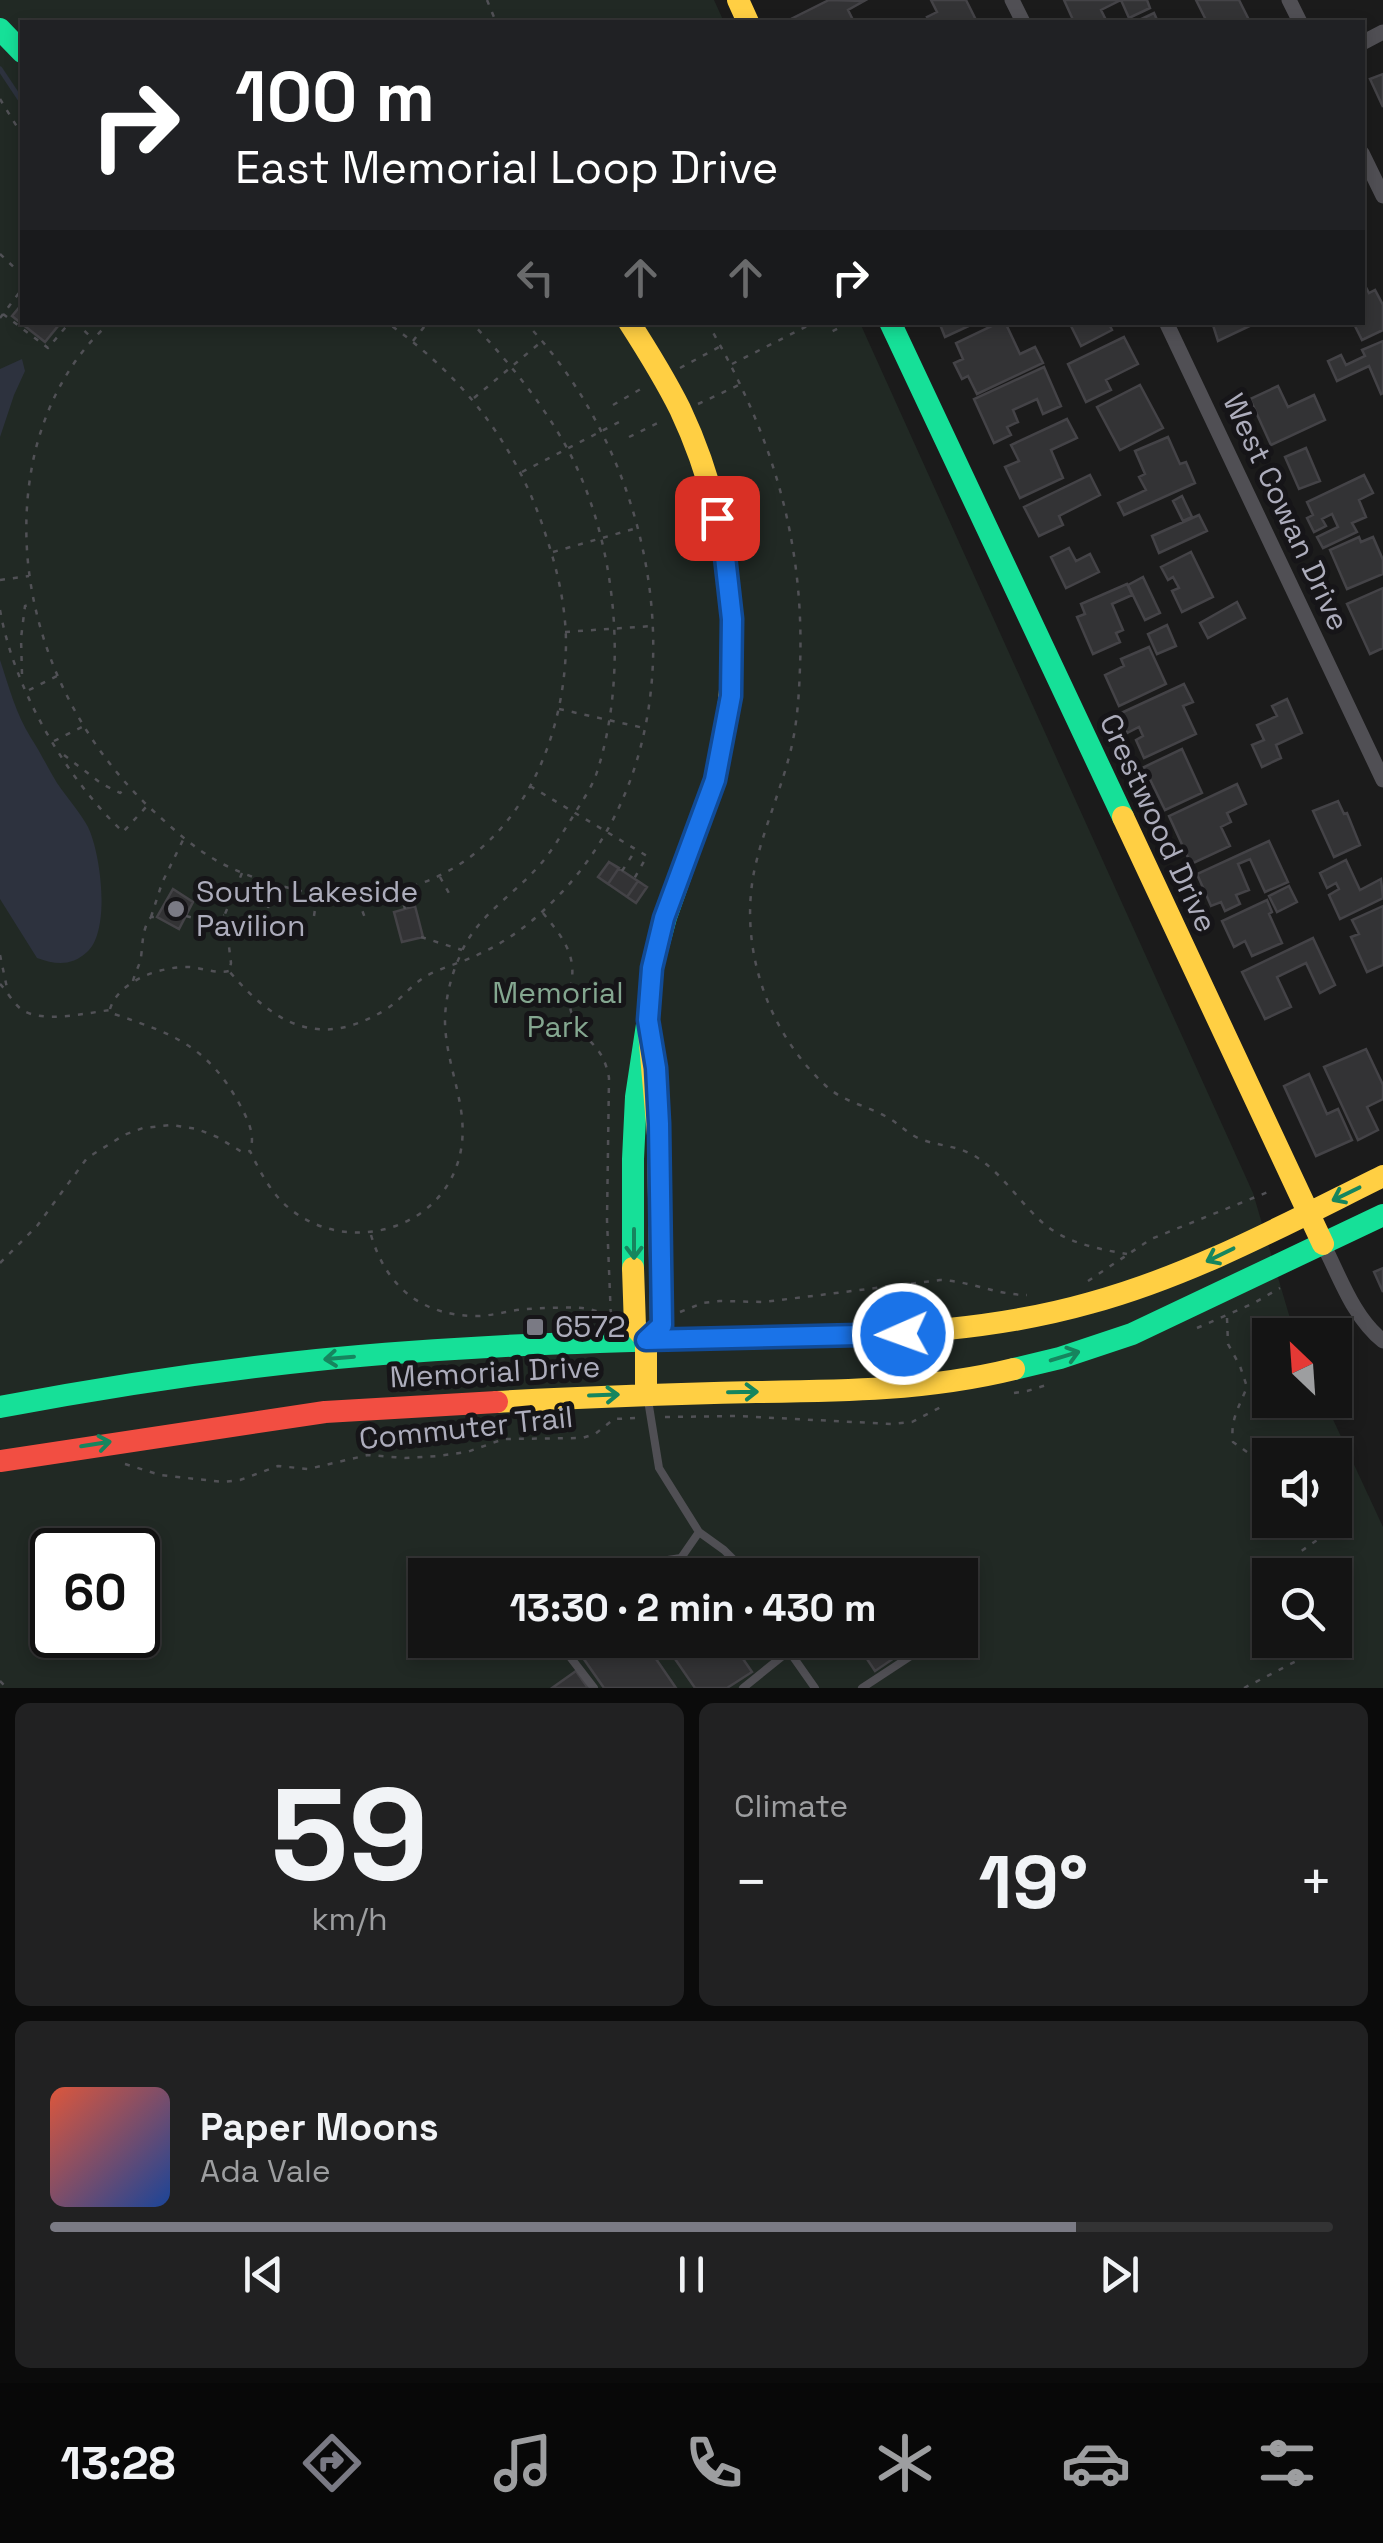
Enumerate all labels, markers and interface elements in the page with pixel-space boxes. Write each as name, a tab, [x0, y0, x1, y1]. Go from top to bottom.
text: 100 m	[235, 52, 435, 141]
icon: right	[70, 60, 200, 190]
text: East Memorial Loop Drive	[235, 139, 778, 196]
icon: left	[508, 250, 563, 305]
icon: ahead	[613, 250, 668, 305]
icon: ahead	[718, 250, 773, 305]
icon: right	[823, 250, 878, 305]
street label: West Cowan Drive	[1214, 387, 1358, 637]
pin	[675, 476, 760, 561]
icon: arrive	[690, 491, 745, 546]
street label: Crestwood Drive	[1091, 707, 1226, 938]
place label: South Lakeside Pavilion	[196, 872, 418, 945]
marker: South Lakeside Pavilion	[165, 898, 187, 920]
park label: Memorial Park	[492, 973, 624, 1046]
one-way arrow	[1331, 1186, 1361, 1205]
one-way arrow	[624, 1226, 644, 1259]
one-way arrow	[1206, 1246, 1236, 1265]
position arrow	[851, 1282, 955, 1386]
place label: 6572	[555, 1307, 626, 1346]
marker: 6572	[524, 1316, 546, 1338]
north arrow	[1252, 1318, 1352, 1418]
map controls	[1252, 1318, 1352, 1658]
one-way arrow	[1049, 1346, 1080, 1364]
street label: Memorial Drive	[389, 1347, 601, 1396]
one-way arrow	[323, 1349, 356, 1368]
one-way arrow	[726, 1382, 759, 1402]
one-way arrow	[587, 1386, 619, 1405]
street label: Commuter Trail	[357, 1397, 575, 1458]
one-way arrow	[79, 1435, 112, 1453]
button: sound	[1252, 1438, 1352, 1538]
speed limit sign: 60	[30, 1528, 160, 1658]
button: search	[1252, 1558, 1352, 1658]
text: 13:30 · 2 min · 430 m	[510, 1584, 876, 1632]
text: 59	[270, 1751, 429, 1917]
text: Climate	[734, 1786, 848, 1826]
text: 19°	[979, 1834, 1088, 1930]
text: −	[734, 1847, 768, 1917]
text: +	[1299, 1847, 1333, 1917]
text: km/h	[311, 1899, 388, 1939]
text: Paper Moons	[200, 2103, 439, 2151]
text: Ada Vale	[200, 2151, 331, 2191]
icon: previous	[236, 2247, 291, 2302]
icon: pause	[664, 2247, 719, 2302]
icon: next	[1092, 2247, 1147, 2302]
icon: directions	[297, 2428, 367, 2498]
icon: music	[488, 2428, 558, 2498]
icon: phone	[679, 2428, 749, 2498]
icon: climate	[870, 2428, 940, 2498]
icon: car	[1061, 2428, 1131, 2498]
icon: filters	[1252, 2428, 1322, 2498]
text: 13:28	[61, 2435, 175, 2492]

